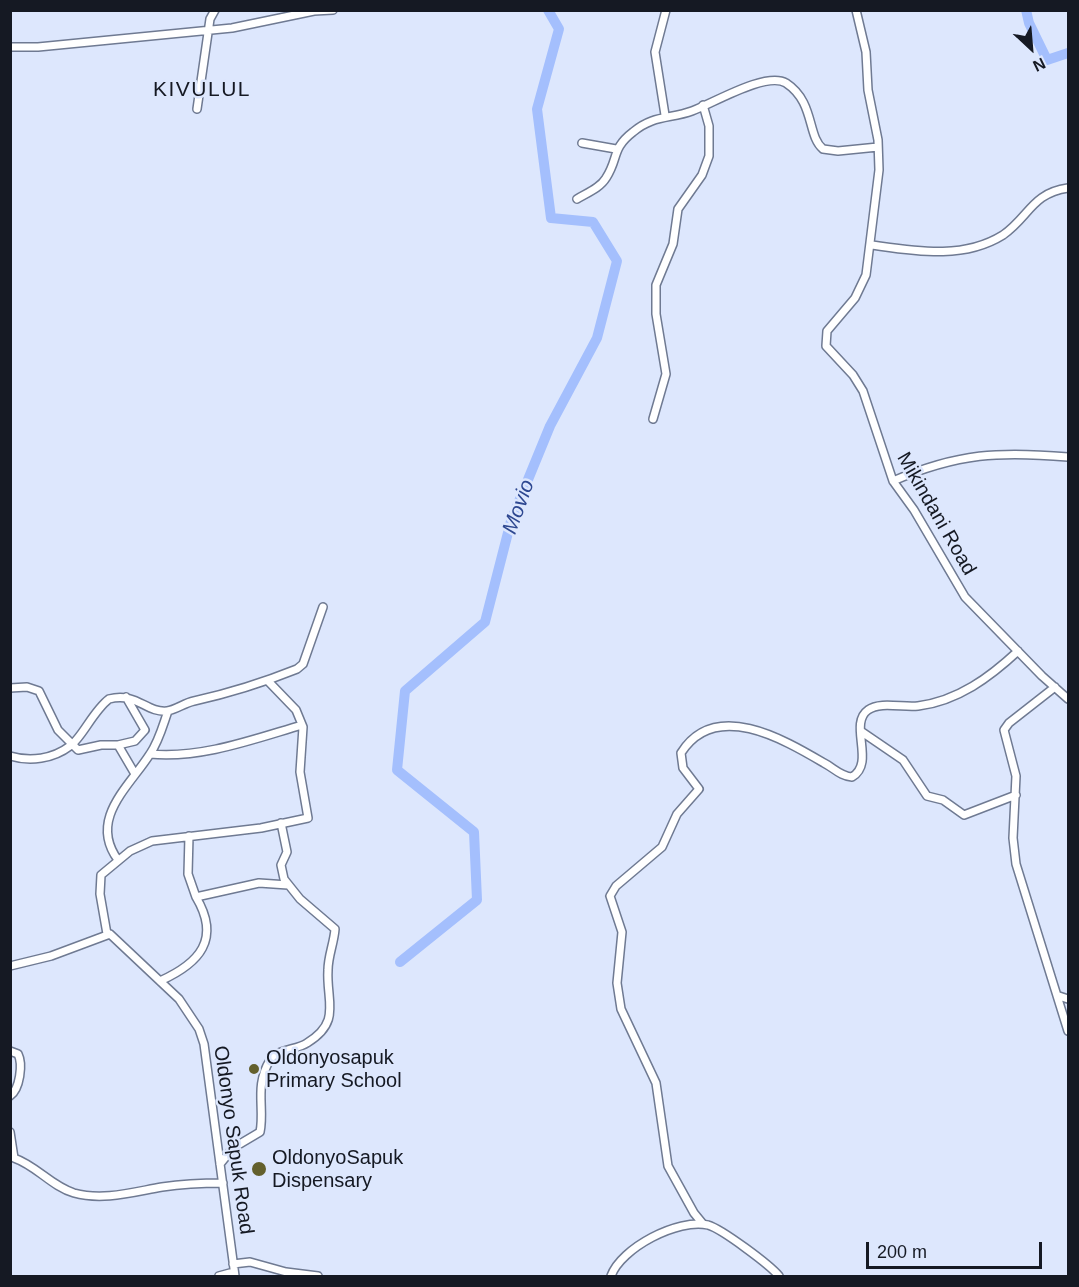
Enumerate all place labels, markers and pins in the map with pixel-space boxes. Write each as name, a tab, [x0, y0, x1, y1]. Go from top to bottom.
place label: Oldonyosapuk Primary School	[266, 1046, 402, 1093]
marker: Oldonyosapuk Primary School	[247, 1062, 261, 1076]
place label: OldonyoSapuk Dispensary	[272, 1146, 403, 1193]
marker: OldonyoSapuk Dispensary	[250, 1160, 268, 1178]

